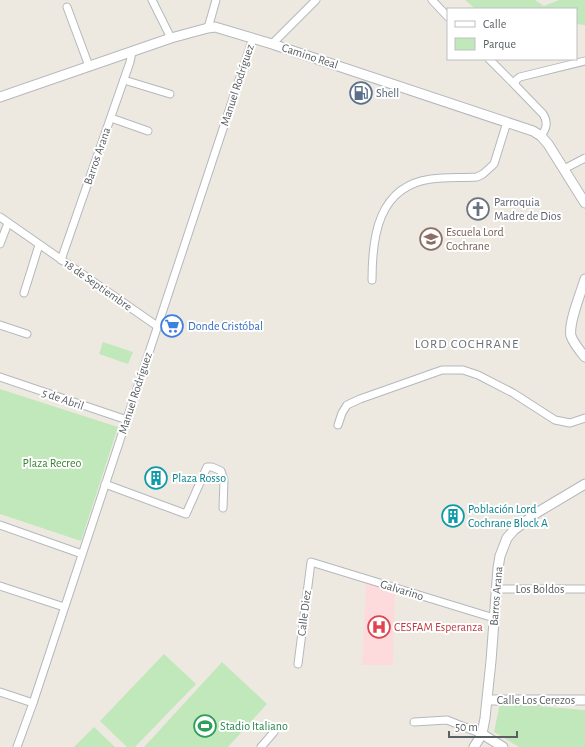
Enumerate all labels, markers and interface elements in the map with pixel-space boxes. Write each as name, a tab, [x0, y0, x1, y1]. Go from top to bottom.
legend	[447, 8, 577, 60]
text: Calle	[483, 18, 506, 30]
text: Parque	[483, 38, 516, 50]
street label: Camino Real	[280, 41, 340, 71]
street label: Manuel Rodríguez	[218, 43, 256, 127]
fuel station icon: Shell	[348, 80, 374, 106]
place label: Shell	[376, 87, 399, 99]
street label: Barros Arana	[82, 125, 113, 186]
church icon: Parroquia Madre de Dios	[465, 196, 491, 222]
place label: Parroquia Madre de Dios	[494, 196, 561, 222]
school or university icon: Escuela Lord Cochrane	[418, 226, 444, 252]
place label: Escuela Lord Cochrane	[446, 226, 504, 252]
street label: 18 de Septiembre	[62, 257, 134, 313]
supermarket icon: Donde Cristóbal	[159, 313, 185, 339]
place label: Donde Cristóbal	[188, 320, 263, 332]
district label: LORD COCHRANE	[415, 338, 519, 351]
street label: Manuel Rodríguez	[116, 351, 154, 435]
street label: 5 de Abril	[41, 386, 85, 412]
park label: Plaza Recreo	[23, 457, 81, 469]
building icon: Plaza Rosso	[143, 465, 169, 491]
place label: Plaza Rosso	[172, 472, 226, 484]
building icon: Población Lord Cochrane Block A	[440, 503, 466, 529]
place label: Población Lord Cochrane Block A	[468, 503, 548, 529]
street label: Barros Arana	[487, 565, 505, 626]
street label: Galvarino	[379, 578, 425, 602]
street label: Los Boldos	[516, 583, 564, 595]
street label: Calle Diez	[295, 589, 313, 637]
hospital icon: CESFAM Esperanza	[366, 614, 392, 640]
place label: CESFAM Esperanza	[394, 621, 483, 633]
street label: Calle Los Cerezos	[497, 694, 575, 706]
sports icon: Stadio Italiano	[192, 713, 218, 739]
scale bar	[449, 713, 517, 739]
place label: Stadio Italiano	[220, 720, 288, 732]
text: 50 m	[455, 721, 478, 733]

